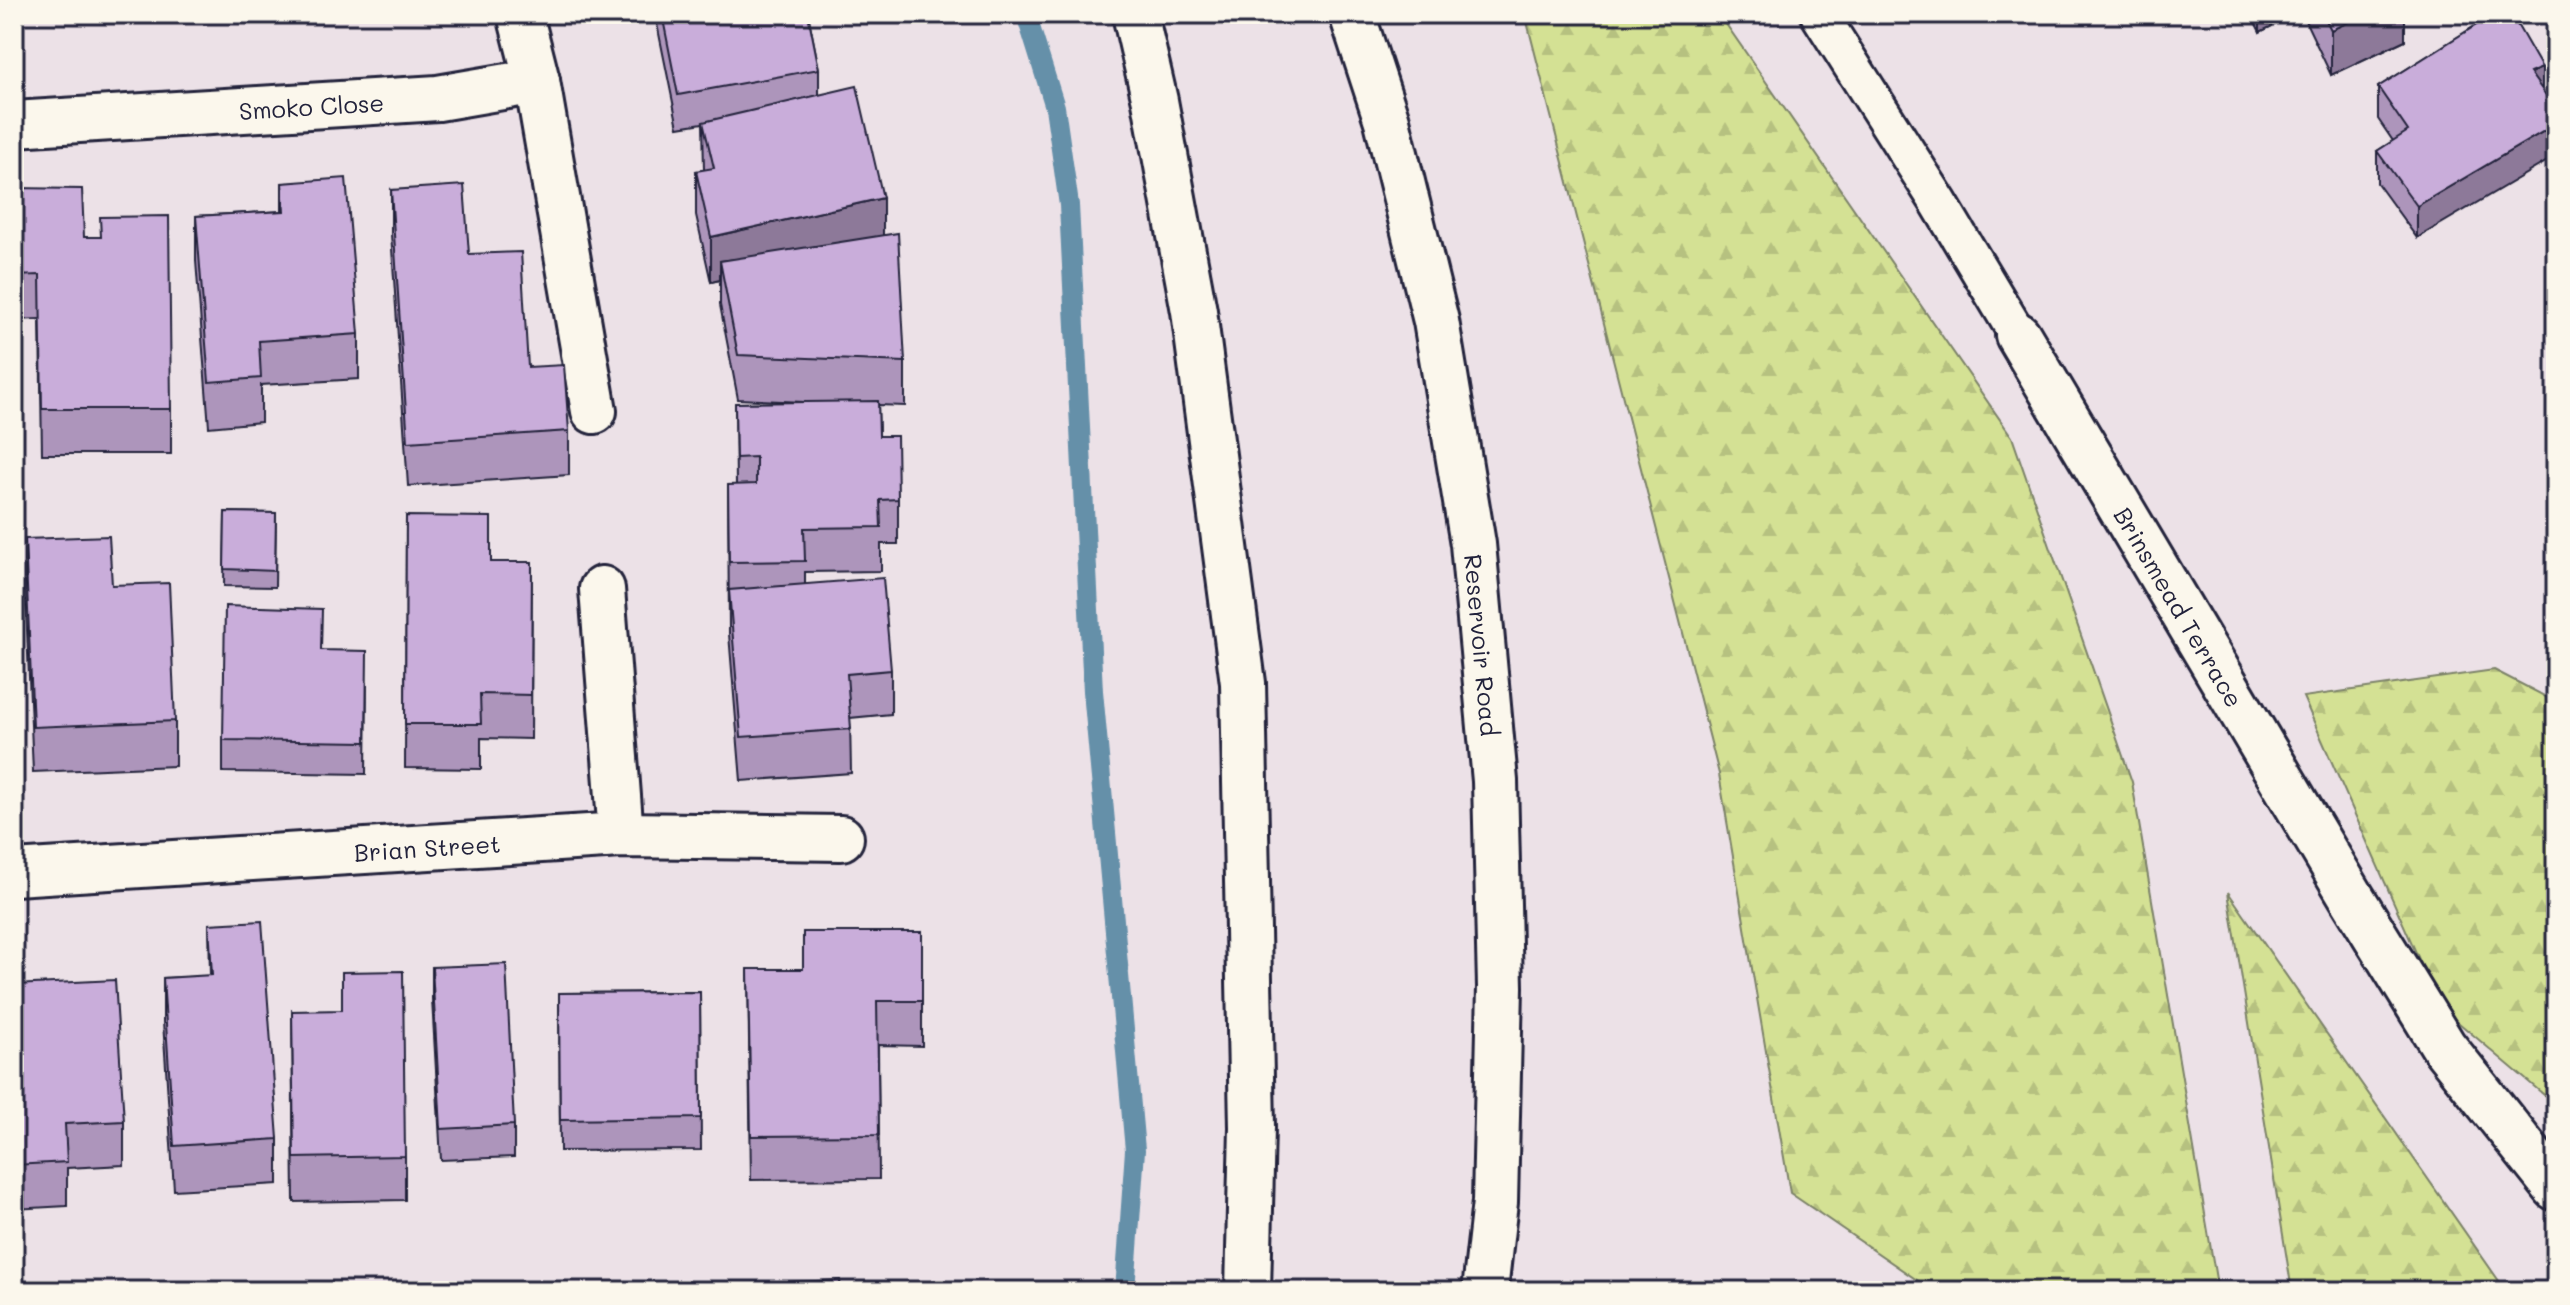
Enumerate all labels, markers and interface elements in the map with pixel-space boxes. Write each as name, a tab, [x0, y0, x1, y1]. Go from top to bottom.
street label: Smoko Close	[238, 86, 385, 126]
street label: Brinsmead Terrace	[2108, 501, 2251, 712]
street label: Reservoir Road	[1459, 553, 1506, 737]
street label: Brian Street	[353, 827, 501, 867]

